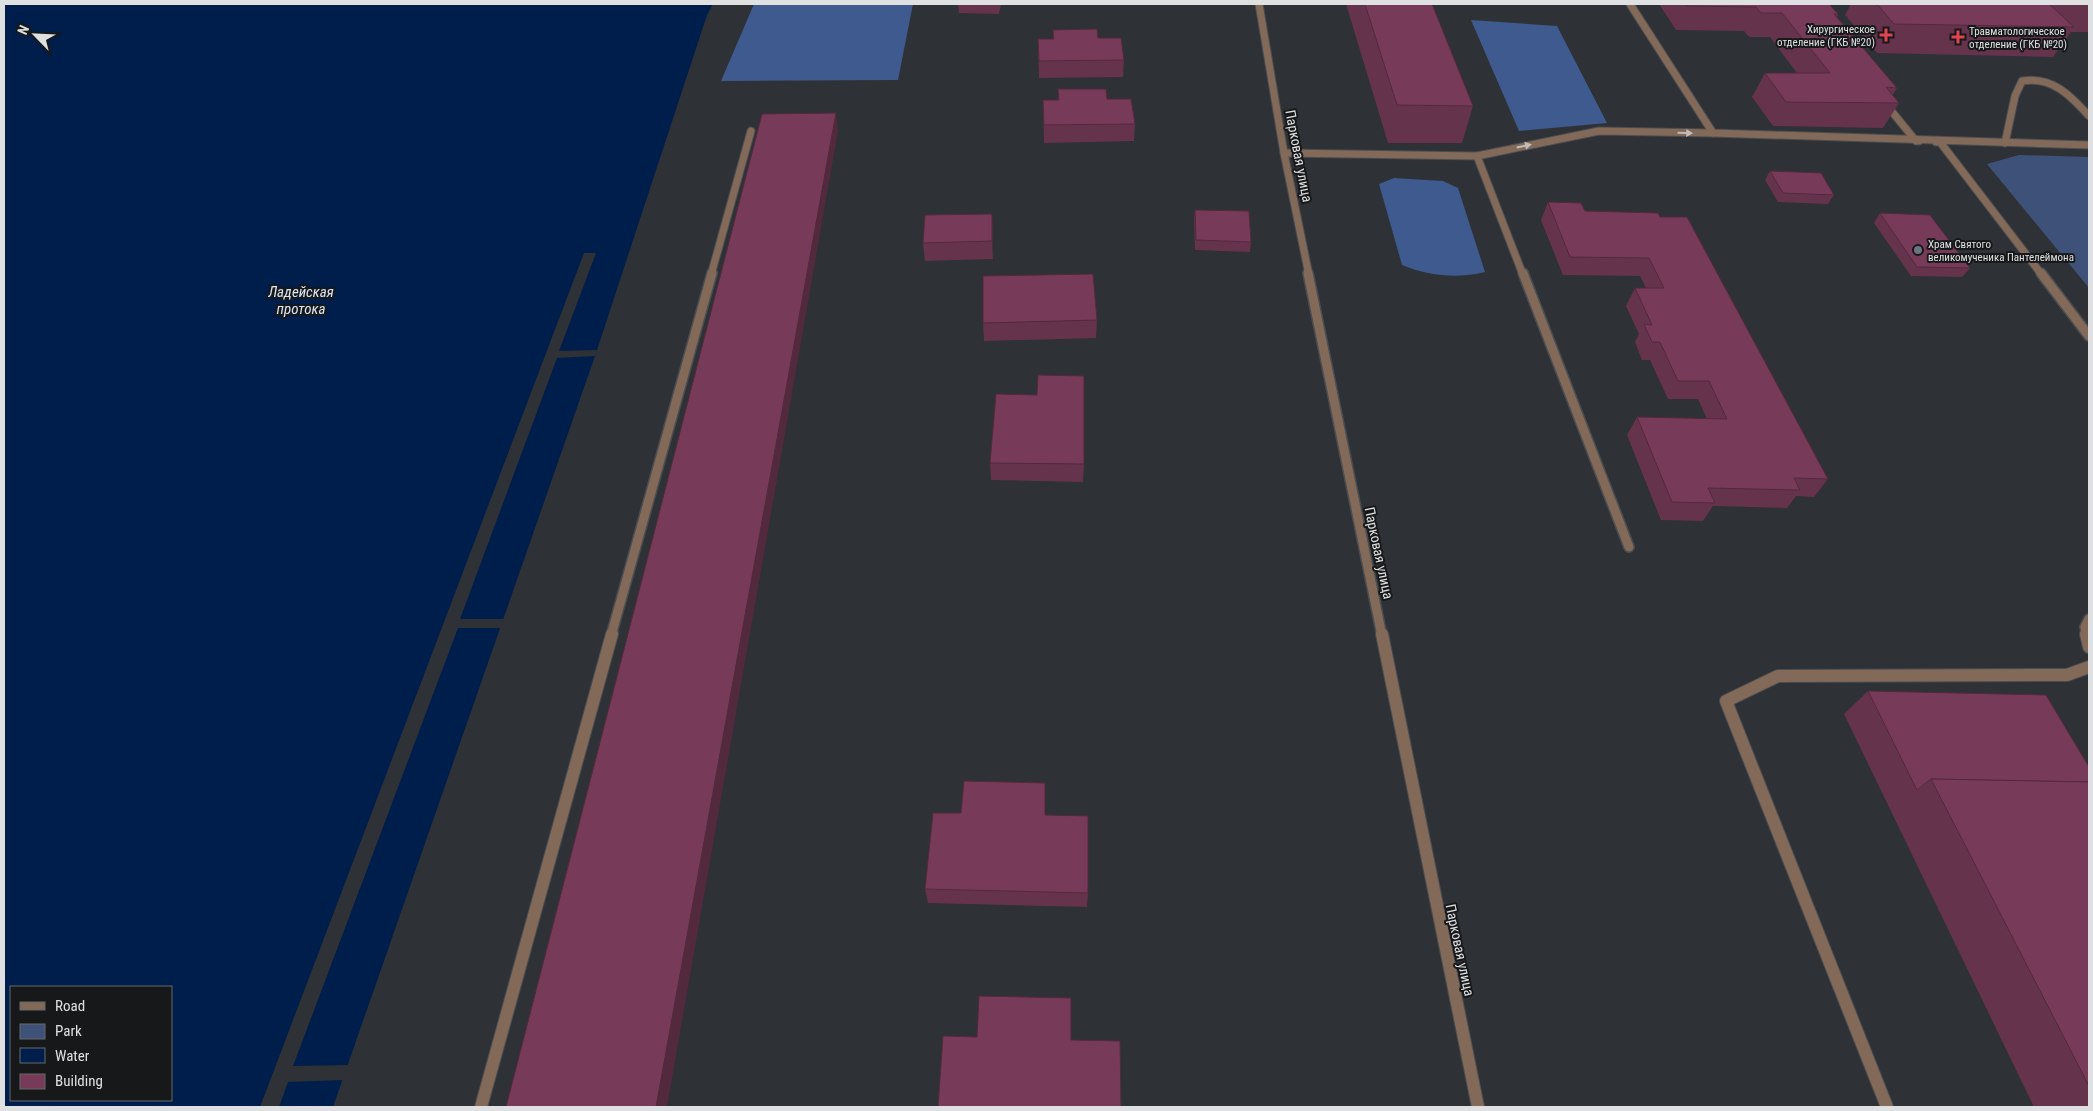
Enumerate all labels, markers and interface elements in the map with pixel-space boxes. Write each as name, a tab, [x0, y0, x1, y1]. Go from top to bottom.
north arrow	[10, 10, 60, 60]
text: N	[14, 23, 32, 37]
place label: Хирургическое отделение (ГКБ №20)	[1777, 23, 1875, 49]
place label: Травматологическое отделение (ГКБ №20)	[1969, 25, 2067, 51]
marker: Хирургическое отделение (ГКБ №20)	[1879, 28, 1893, 42]
marker: Травматологическое отделение (ГКБ №20)	[1951, 30, 1965, 44]
street label: Парковая улица	[1282, 109, 1316, 203]
one-way arrow	[1678, 129, 1694, 137]
one-way arrow	[1517, 142, 1533, 150]
place label: Храм Святого великомученика Пантелеймона	[1928, 238, 2074, 264]
marker: Храм Святого великомученика Пантелеймона	[1912, 244, 1924, 256]
water label: Ладейская протока	[267, 283, 334, 318]
street label: Парковая улица	[1361, 506, 1397, 600]
street label: Парковая улица	[1442, 903, 1478, 997]
legend	[10, 986, 172, 1101]
text: Road	[55, 997, 85, 1015]
text: Park	[55, 1022, 82, 1040]
text: Water	[55, 1047, 90, 1065]
text: Building	[55, 1072, 103, 1090]

